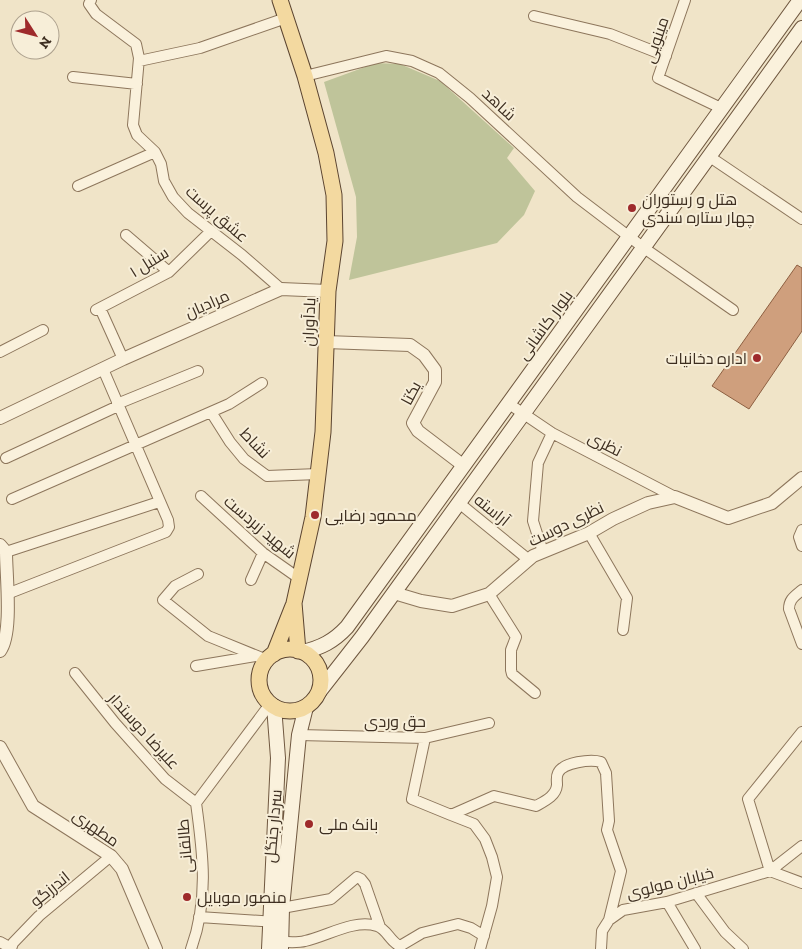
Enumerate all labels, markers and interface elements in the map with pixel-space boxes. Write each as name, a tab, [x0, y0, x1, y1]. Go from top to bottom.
north arrow	[10, 10, 60, 60]
street label: مینویی	[639, 15, 674, 66]
text: N	[35, 33, 55, 52]
street label: شاهد	[478, 84, 520, 124]
street label: عشق پرست	[181, 182, 252, 248]
place label: هتل و رستوران چهار ستاره سندی	[642, 190, 755, 229]
marker: هتل و رستوران چهار ستاره سندی	[626, 202, 638, 214]
street label: سنبل ۱	[126, 243, 173, 282]
street label: مرادیان	[182, 286, 233, 323]
street label: بلوار کاشانی	[513, 286, 577, 364]
street label: یادآوران	[299, 297, 320, 347]
place label: اداره دخانیات	[666, 349, 747, 368]
marker: اداره دخانیات	[751, 352, 763, 364]
street label: یکتا	[397, 377, 425, 408]
street label: نشاط	[236, 424, 274, 462]
street label: نظری	[584, 427, 625, 461]
street label: آراسته	[470, 490, 514, 530]
street label: شهید زبردست	[220, 491, 300, 563]
street label: نظری دوست	[525, 498, 607, 551]
place label: محمود رضایی	[325, 506, 417, 526]
marker: محمود رضایی	[309, 509, 321, 521]
street label: علیرضا دوستدار	[104, 688, 183, 773]
street label: حق وردی	[364, 712, 426, 732]
street label: سردار جنگل	[260, 788, 287, 864]
street label: مطهری	[69, 805, 123, 852]
place label: بانک ملی	[319, 815, 378, 835]
street label: طالقانی	[173, 818, 198, 874]
marker: بانک ملی	[303, 818, 315, 830]
street label: خیابان مولوی	[624, 863, 716, 904]
street label: اندرزگو	[26, 867, 74, 911]
place label: منصور موبایل	[197, 888, 287, 908]
marker: منصور موبایل	[181, 891, 193, 903]

